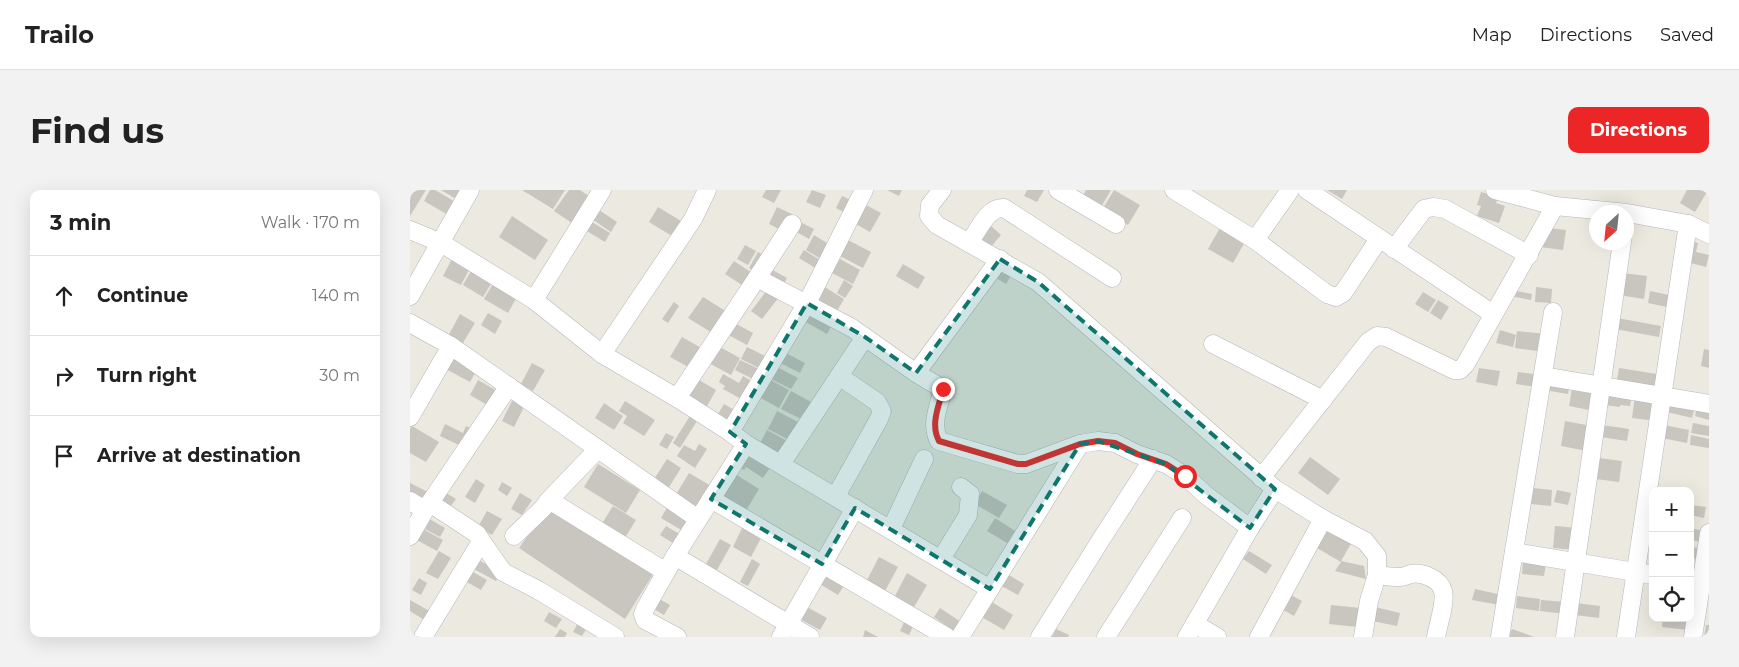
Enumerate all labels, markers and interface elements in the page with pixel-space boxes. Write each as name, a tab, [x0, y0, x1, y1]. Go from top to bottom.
text: Trailo	[25, 20, 94, 49]
text: Map	[1472, 24, 1512, 46]
text: Directions	[1540, 24, 1632, 46]
text: Saved	[1660, 24, 1714, 46]
button: Directions	[1568, 107, 1709, 153]
text: Find us	[30, 109, 164, 152]
north arrow	[1589, 205, 1634, 250]
text: 3 min	[50, 210, 111, 235]
text: Walk · 170 m	[261, 213, 360, 232]
icon: ahead	[50, 282, 78, 310]
text: Continue	[97, 284, 188, 307]
text: 140 m	[312, 286, 360, 305]
icon: right	[50, 362, 78, 390]
text: Turn right	[97, 364, 197, 387]
text: 30 m	[319, 366, 360, 385]
route end	[932, 378, 955, 401]
icon: arrive	[50, 442, 78, 470]
text: Arrive at destination	[97, 444, 301, 467]
route start	[1174, 465, 1197, 488]
map controls	[1649, 487, 1694, 622]
button: +	[1649, 487, 1694, 532]
button: −	[1649, 532, 1694, 577]
button: locate	[1649, 577, 1694, 622]

